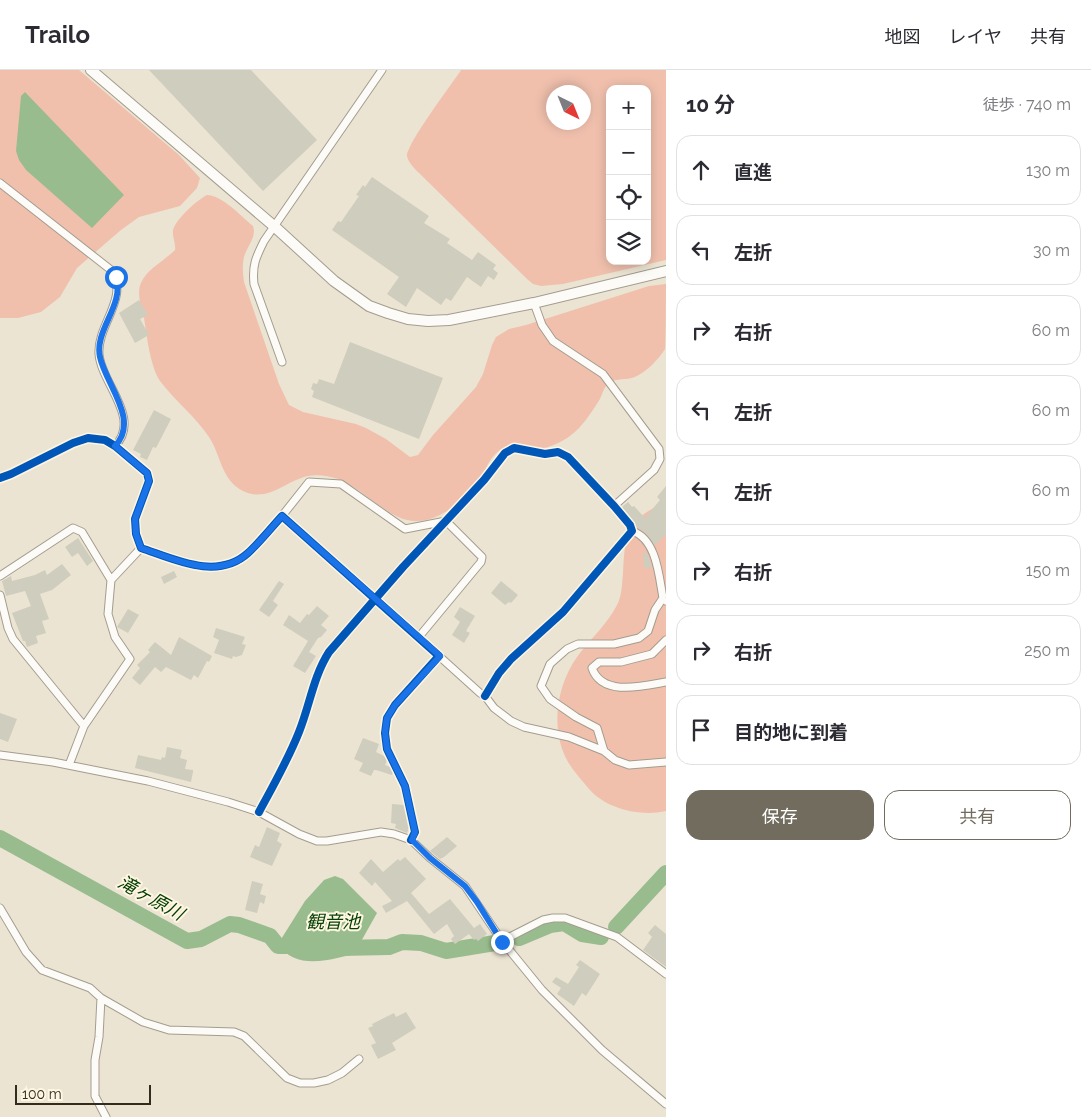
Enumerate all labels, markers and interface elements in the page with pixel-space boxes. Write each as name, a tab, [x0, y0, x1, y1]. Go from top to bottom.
text: Trailo	[25, 20, 90, 49]
text: 地図	[885, 26, 921, 47]
text: レイヤ	[949, 26, 1002, 47]
text: 共有	[1030, 26, 1066, 47]
north arrow	[546, 85, 591, 130]
map controls	[606, 85, 651, 265]
button: +	[606, 85, 651, 130]
text: 10 分	[686, 92, 735, 117]
text: 徒歩 · 740 m	[983, 95, 1071, 114]
button: −	[606, 130, 651, 175]
icon: ahead	[687, 156, 715, 184]
text: 直進	[734, 161, 772, 183]
text: 130 m	[1026, 161, 1070, 180]
button: locate	[606, 175, 651, 220]
button: layers	[606, 220, 651, 265]
icon: left	[687, 236, 715, 264]
text: 左折	[734, 241, 772, 263]
text: 30 m	[1033, 241, 1070, 260]
route start	[105, 266, 128, 289]
icon: right	[687, 316, 715, 344]
text: 右折	[734, 321, 772, 343]
text: 60 m	[1032, 321, 1070, 340]
icon: left	[687, 396, 715, 424]
text: 左折	[734, 401, 772, 423]
text: 60 m	[1032, 401, 1070, 420]
icon: left	[687, 476, 715, 504]
text: 左折	[734, 481, 772, 503]
text: 60 m	[1032, 481, 1070, 500]
icon: right	[687, 556, 715, 584]
text: 右折	[734, 561, 772, 583]
text: 150 m	[1026, 561, 1070, 580]
icon: right	[687, 636, 715, 664]
text: 右折	[734, 641, 772, 663]
text: 250 m	[1024, 641, 1070, 660]
icon: arrive	[687, 716, 715, 744]
text: 目的地に到着	[734, 721, 848, 743]
button: 保存	[686, 790, 874, 840]
button: 共有	[884, 790, 1071, 840]
water label: 滝ヶ原川	[115, 871, 190, 925]
water label: 観音池	[306, 911, 362, 932]
route end	[491, 931, 514, 954]
scale bar	[15, 1082, 151, 1105]
text: 100 m	[22, 1086, 62, 1102]

